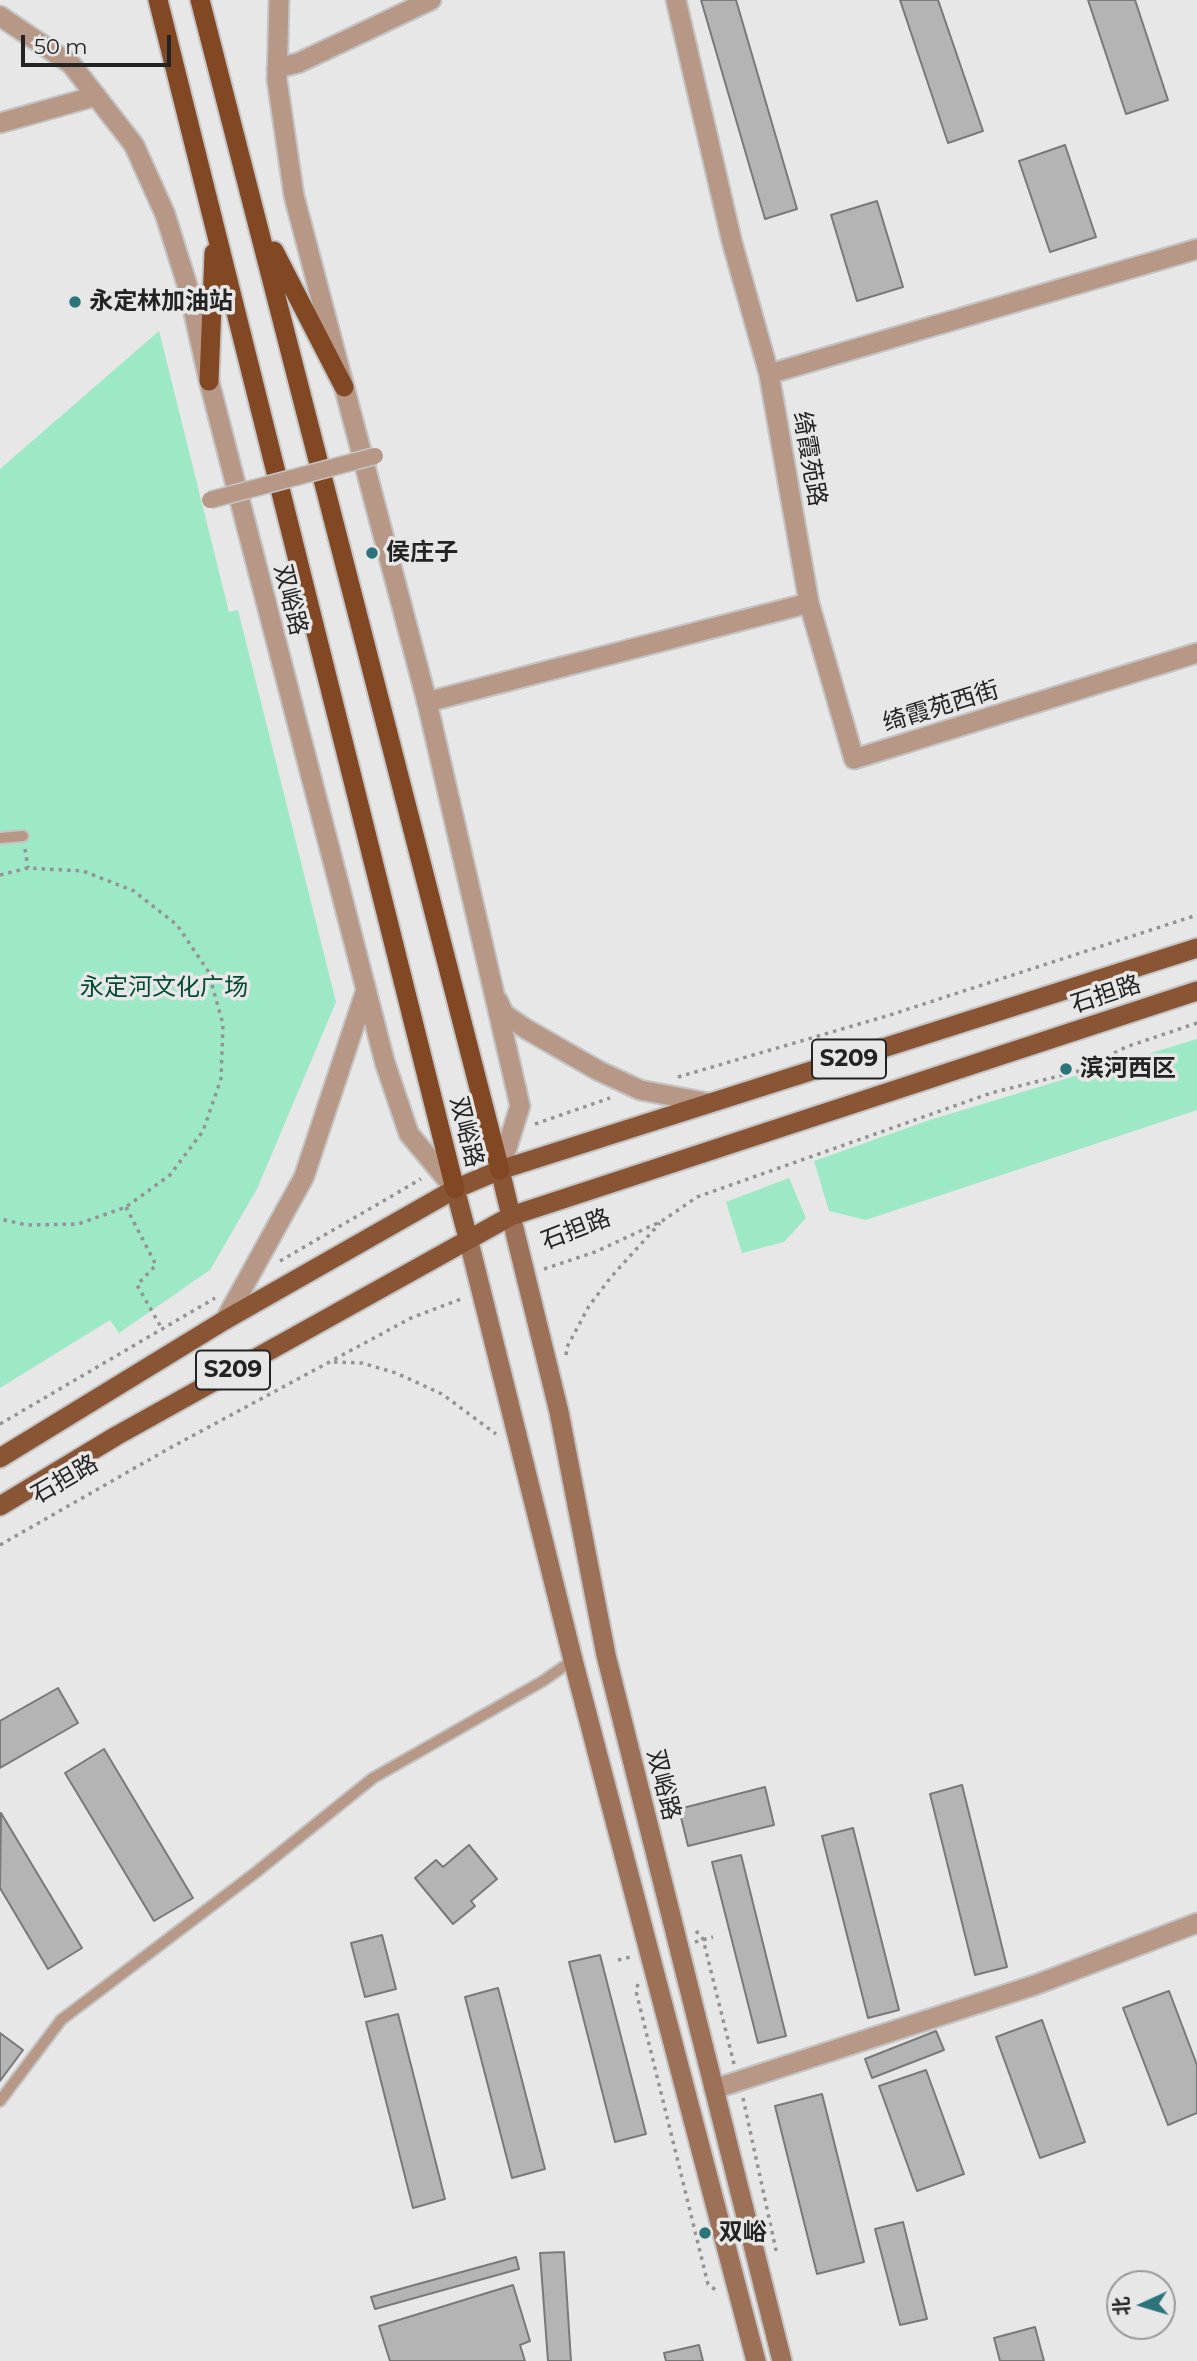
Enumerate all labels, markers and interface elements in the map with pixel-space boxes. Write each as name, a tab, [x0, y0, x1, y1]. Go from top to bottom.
scale bar	[24, 21, 175, 65]
text: 50 m	[34, 34, 88, 59]
place label: 永定林加油站	[89, 288, 233, 316]
marker: 永定林加油站	[67, 294, 83, 310]
street label: 绮霞苑路	[786, 409, 832, 509]
place label: 侯庄子	[386, 539, 458, 567]
marker: 侯庄子	[364, 545, 380, 561]
street label: 双峪路	[267, 562, 313, 638]
street label: 绮霞苑西街	[879, 676, 1003, 738]
street label: 石担路	[1067, 970, 1145, 1020]
park label: 永定河文化广场	[80, 974, 248, 1002]
road number: S209	[812, 1040, 886, 1078]
place label: 滨河西区	[1080, 1055, 1176, 1083]
marker: 滨河西区	[1058, 1061, 1074, 1077]
street label: 双峪路	[443, 1094, 489, 1170]
street label: 石担路	[537, 1204, 615, 1256]
road number: S209	[196, 1350, 270, 1390]
street label: 石担路	[27, 1450, 103, 1510]
street label: 双峪路	[640, 1747, 686, 1823]
place label: 双峪	[719, 2219, 767, 2247]
marker: 双峪	[697, 2225, 713, 2241]
north arrow	[1106, 2270, 1176, 2340]
text: 北	[1109, 2296, 1134, 2317]

